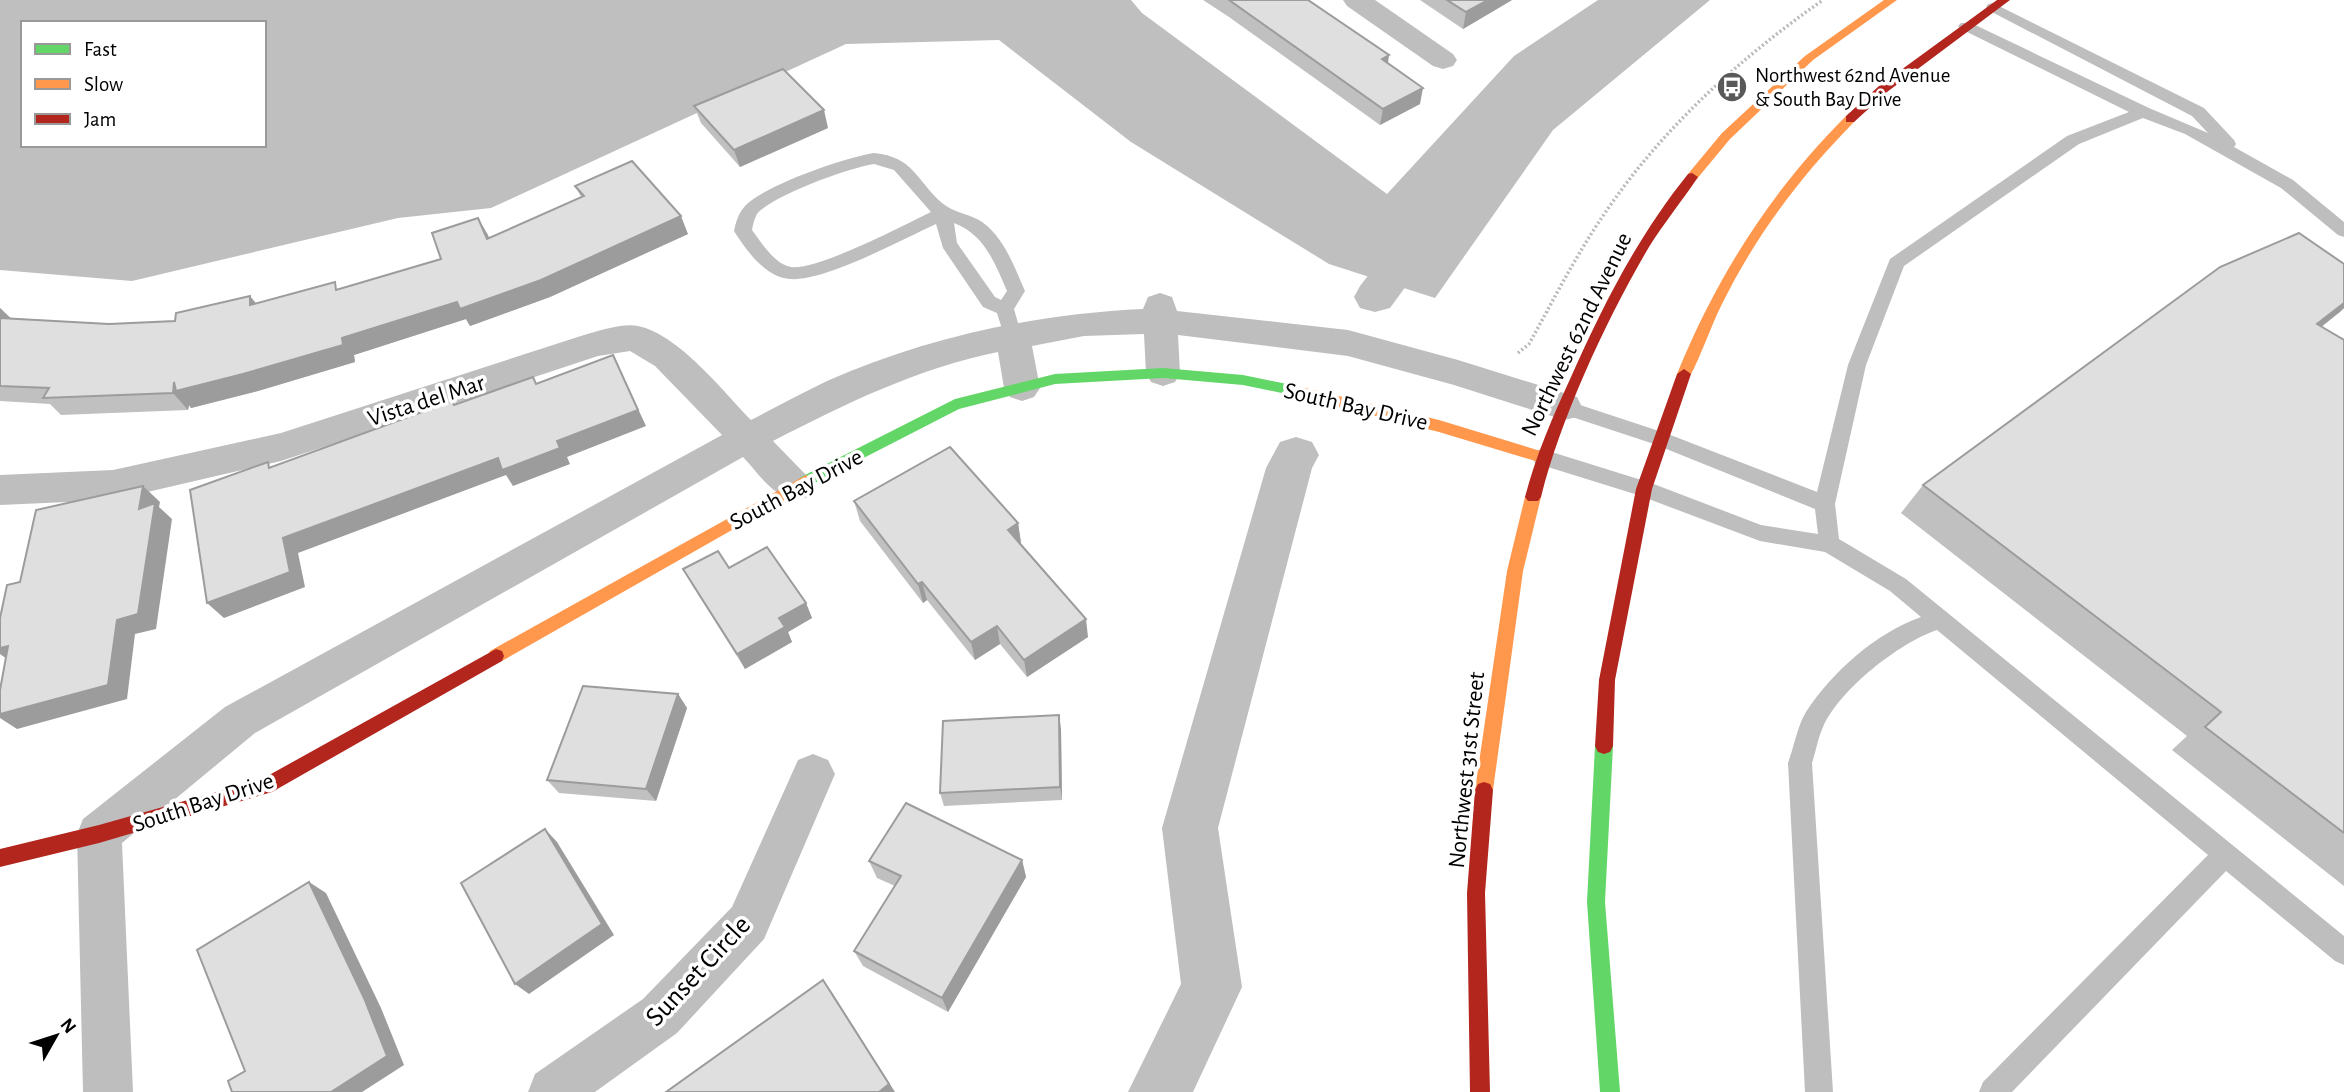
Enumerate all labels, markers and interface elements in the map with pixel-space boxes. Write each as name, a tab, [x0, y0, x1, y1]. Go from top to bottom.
legend	[21, 21, 266, 147]
text: Fast	[84, 39, 117, 60]
place label: Northwest 62nd Avenue & South Bay Drive	[1755, 65, 1950, 110]
bus stop icon: Northwest 62nd Avenue & South Bay Drive	[1715, 70, 1749, 104]
text: Slow	[84, 74, 123, 95]
text: Jam	[84, 109, 116, 130]
street label: Northwest 62nd Avenue	[1517, 229, 1637, 440]
street label: Vista del Mar	[365, 371, 488, 431]
street label: South Bay Drive	[1282, 379, 1430, 435]
street label: South Bay Drive	[726, 445, 867, 535]
street label: Northwest 31st Street	[1445, 670, 1489, 870]
street label: South Bay Drive	[130, 769, 277, 837]
street label: Sunset Circle	[641, 911, 756, 1032]
north arrow	[21, 1001, 91, 1071]
text: N	[57, 1015, 80, 1037]

